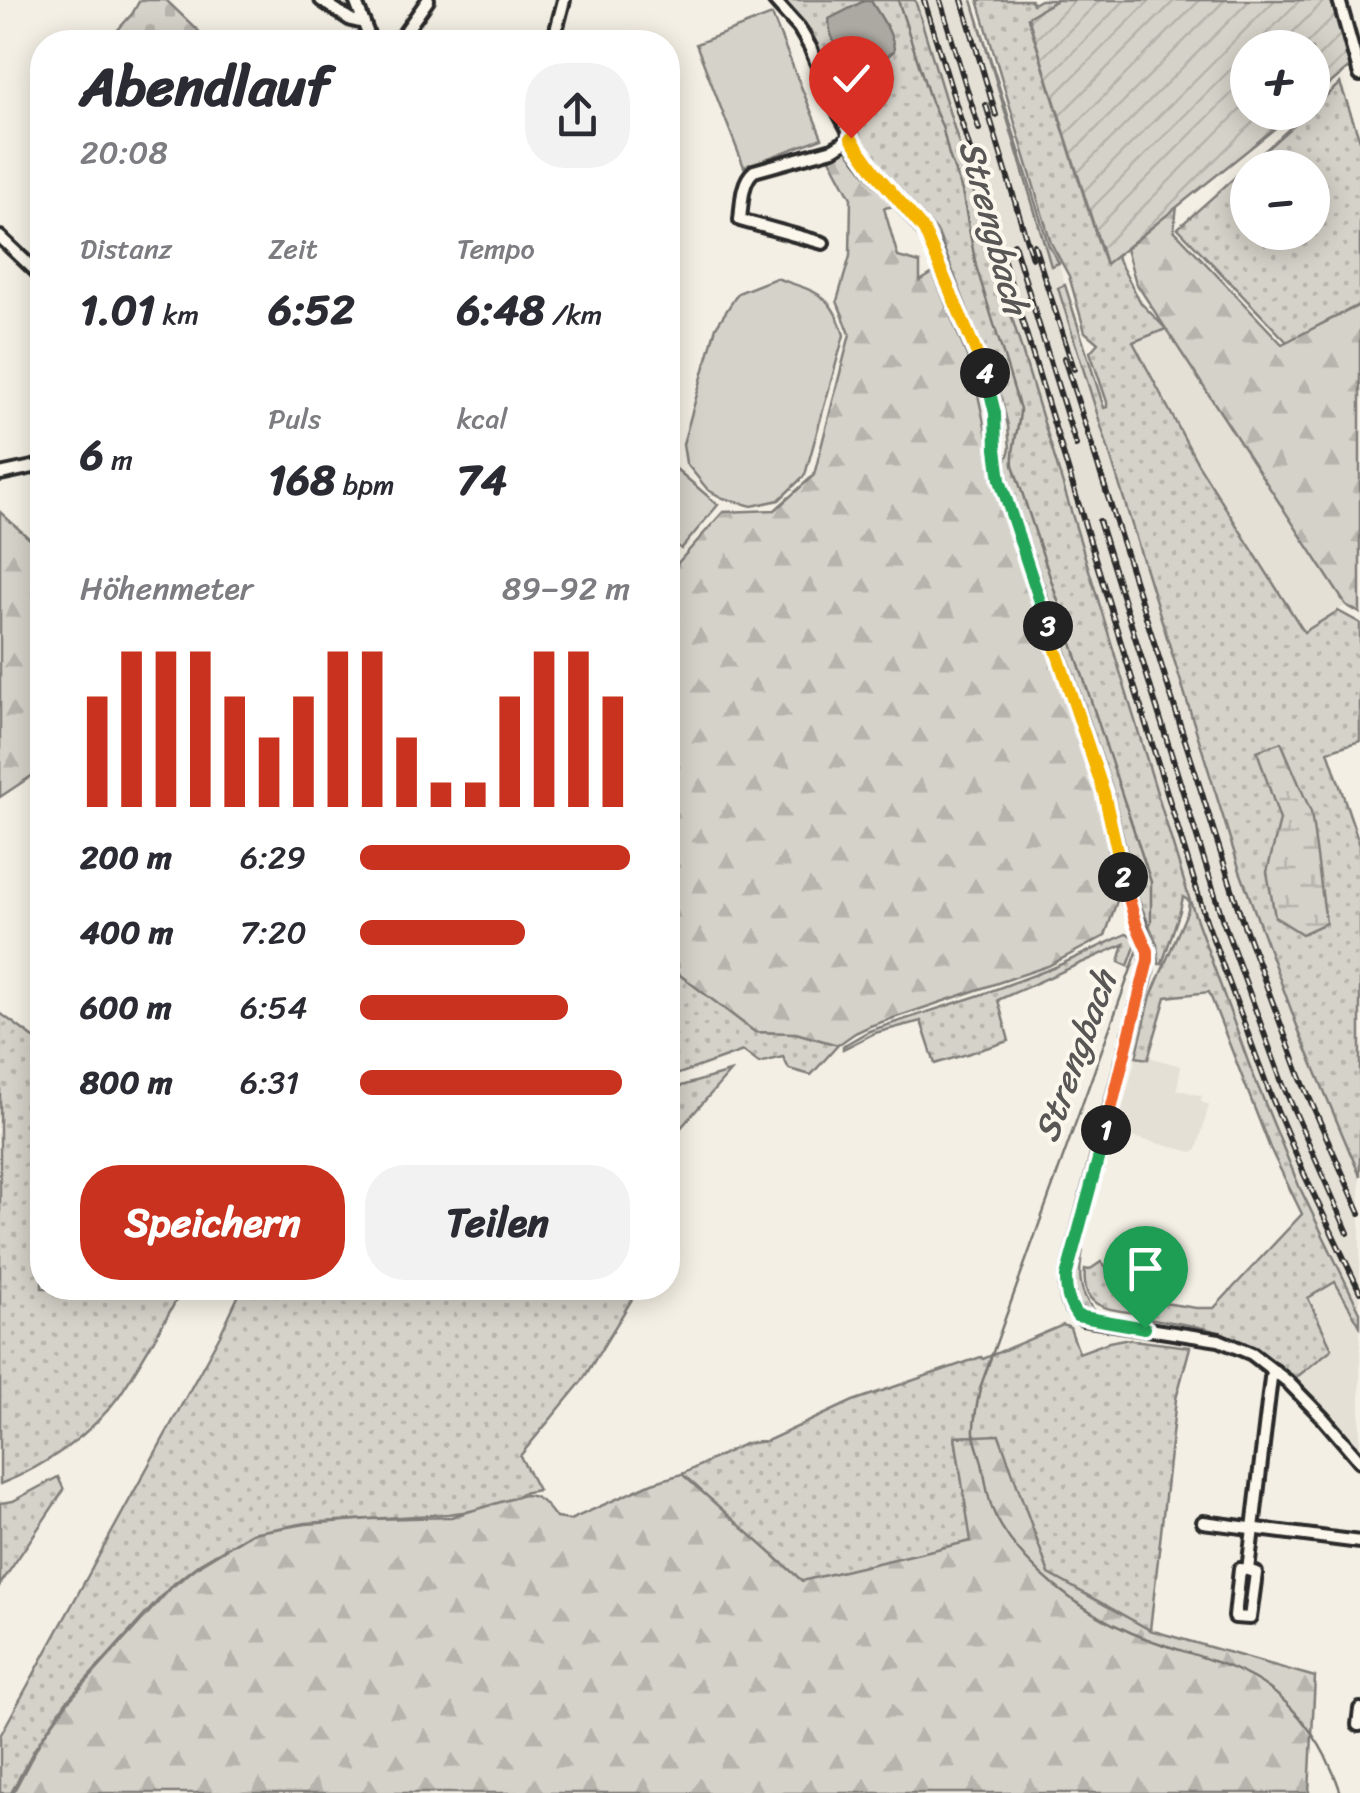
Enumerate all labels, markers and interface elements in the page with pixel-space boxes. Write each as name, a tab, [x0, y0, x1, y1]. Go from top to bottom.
map controls	[1230, 30, 1330, 250]
button: +	[1230, 30, 1330, 130]
pin	[809, 36, 894, 139]
text: Abendlauf	[80, 38, 330, 135]
icon: check	[824, 51, 879, 106]
button: share	[525, 63, 630, 168]
text: 20:08	[80, 124, 168, 181]
water label: Strengbach	[941, 133, 1048, 324]
button: −	[1230, 150, 1330, 250]
text: Distanz	[80, 224, 172, 273]
text: Zeit	[268, 224, 318, 273]
text: Tempo	[457, 224, 535, 273]
text: 1.01	[80, 273, 155, 347]
text: 6:52	[268, 273, 355, 347]
text: 6:48	[457, 273, 545, 347]
text: km	[155, 290, 199, 339]
text: /km	[545, 290, 602, 339]
pin: 4	[960, 348, 1010, 398]
text: 4	[976, 348, 994, 397]
text: Puls	[268, 394, 321, 443]
text: kcal	[457, 394, 508, 443]
text: 6	[80, 418, 104, 492]
text: m	[104, 435, 133, 484]
text: 168	[268, 443, 336, 517]
text: 74	[457, 443, 507, 517]
text: bpm	[336, 460, 394, 509]
text: Höhenmeter	[80, 560, 253, 617]
text: 89–92 m	[502, 560, 630, 617]
pin: 3	[1023, 601, 1073, 651]
text: 3	[1040, 601, 1056, 650]
text: 200 m	[80, 829, 172, 886]
text: 6:29	[240, 829, 306, 886]
pin: 2	[1098, 852, 1148, 902]
text: 2	[1115, 852, 1131, 901]
text: 400 m	[80, 904, 173, 961]
text: 7:20	[240, 904, 307, 961]
water label: Strengbach	[1015, 959, 1136, 1150]
text: 600 m	[80, 979, 172, 1036]
text: 6:54	[240, 979, 307, 1036]
text: 800 m	[80, 1054, 173, 1111]
text: 6:31	[240, 1054, 299, 1111]
pin: 1	[1081, 1105, 1131, 1155]
text: 1	[1100, 1105, 1112, 1154]
button: Speichern	[80, 1165, 345, 1280]
button: Teilen	[365, 1165, 630, 1280]
pin	[1103, 1226, 1188, 1329]
icon: arrive	[1118, 1241, 1173, 1296]

